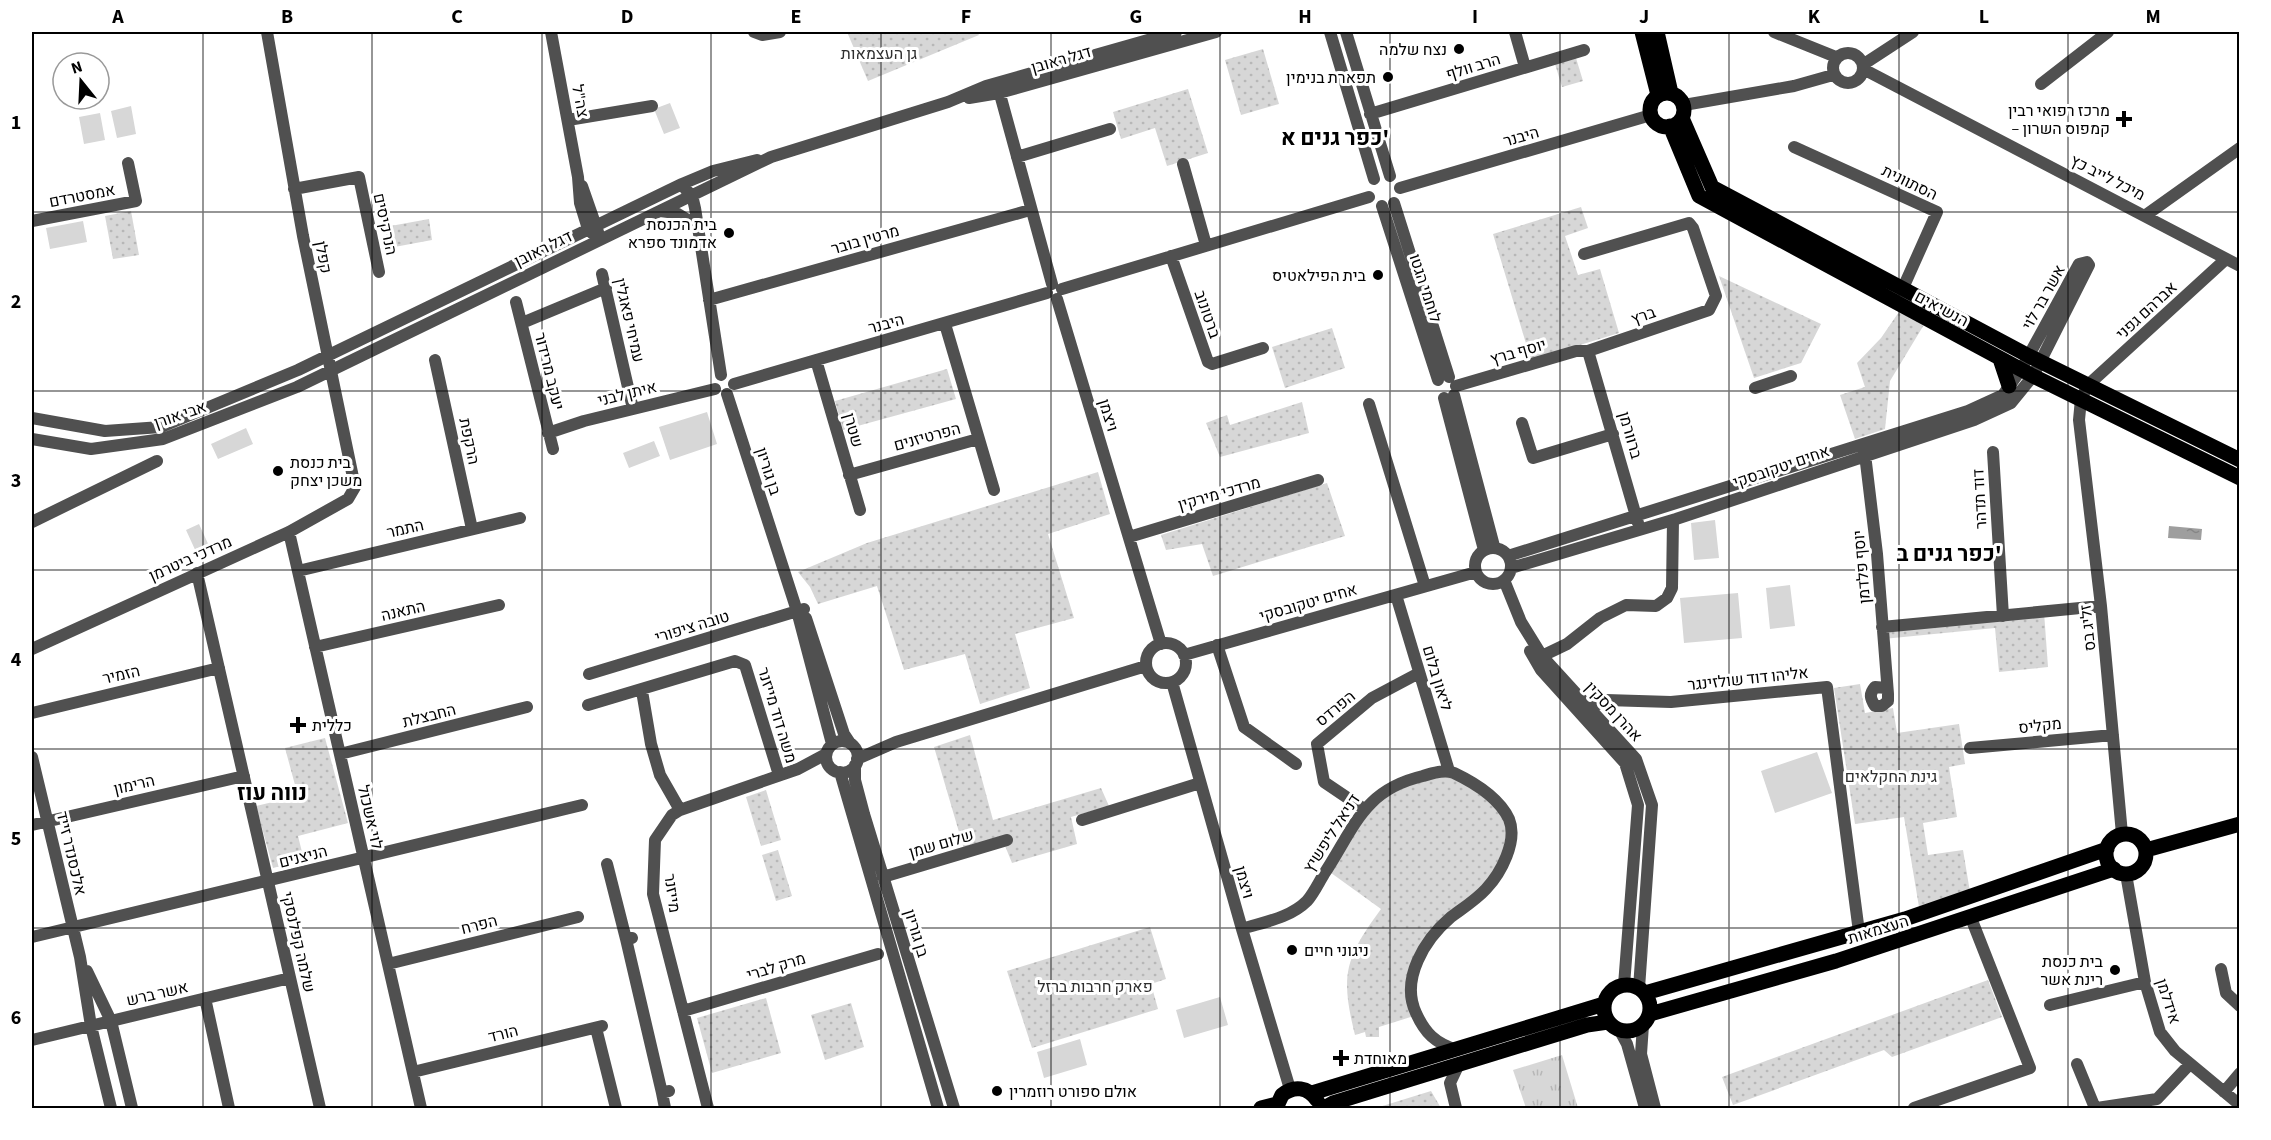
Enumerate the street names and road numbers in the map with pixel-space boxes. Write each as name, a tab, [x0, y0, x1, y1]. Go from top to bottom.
street label: דגל ראובן	[1029, 41, 1094, 79]
street label: הרב וולף	[1443, 48, 1503, 86]
street label: צה"ל	[566, 83, 594, 120]
street label: היבנר	[1501, 121, 1542, 153]
street label: מיכל לייב כץ	[2066, 150, 2149, 206]
street label: הסתוונית	[1878, 160, 1941, 206]
street label: אמסטרדם	[47, 179, 117, 213]
street label: הנרקיסים	[368, 191, 402, 257]
street label: מרטין בובר	[829, 220, 902, 260]
street label: דגל ראובן	[511, 225, 576, 272]
street label: קפלן	[309, 239, 337, 275]
street label: לוחמי הגטו	[1404, 251, 1446, 325]
street label: אשר בר לוי	[2017, 261, 2071, 334]
street label: עמיחי פאגלין	[609, 276, 649, 365]
street label: אברהם גפני	[2111, 277, 2182, 345]
street label: הנשיאים	[1911, 286, 1972, 332]
street label: ברטונוב	[1189, 287, 1226, 342]
street label: ברץ	[1628, 301, 1659, 330]
street label: היבנר	[866, 309, 907, 339]
street label: יעקב מרידור	[529, 330, 569, 412]
street label: יוסף ברץ	[1488, 333, 1549, 370]
street label: איתן לבני	[595, 376, 659, 412]
street label: אבי אורן	[151, 396, 210, 434]
street label: ויצמן	[1093, 396, 1123, 434]
street label: ברוורמן	[1613, 409, 1647, 462]
street label: שטרן	[838, 410, 868, 450]
street label: הרקפת	[453, 416, 485, 467]
street label: הפרטיזנים	[891, 417, 963, 456]
street label: אחים יטקובסקי	[1730, 440, 1833, 494]
street label: בן גוריון	[750, 445, 786, 499]
street label: דוד תדהר	[1967, 468, 1993, 530]
street label: מרדכי מירקין	[1175, 472, 1263, 516]
street label: התמר	[385, 514, 426, 544]
street label: יוסף פלדמן	[1848, 529, 1876, 605]
street label: מרדכי ביטרמן	[145, 531, 235, 587]
street label: אחים יטקובסקי	[1257, 578, 1360, 627]
street label: התאנה	[379, 595, 428, 627]
street label: זליג בס	[2075, 603, 2101, 652]
street label: טובה ציפורי	[652, 605, 732, 649]
street label: ליאון בלום	[1417, 643, 1457, 714]
street label: הזמיר	[100, 660, 142, 690]
street label: אליהו דוד שולזינגר	[1687, 662, 1810, 696]
street label: משה דוד מייזנר	[752, 665, 802, 766]
street label: אהרן מסקין	[1580, 677, 1647, 747]
street label: הפרדס	[1311, 686, 1360, 732]
street label: החבצלת	[400, 699, 458, 733]
street label: מקליס	[2017, 713, 2063, 739]
street label: הרימון	[112, 770, 157, 800]
street label: לוי אשכול	[352, 783, 388, 852]
street label: דניאל ליפשיץ	[1298, 790, 1366, 877]
street label: אלכסנדר זייד	[51, 809, 91, 898]
street label: שלום שמן	[906, 824, 976, 864]
street label: הניצנים	[277, 840, 330, 874]
street label: ויצמן	[1229, 863, 1259, 901]
street label: מייזנר	[658, 872, 686, 914]
street label: שלמה קפלנסקי	[276, 890, 320, 995]
street label: בן גוריון	[898, 907, 934, 961]
street label: הפרח	[459, 910, 500, 940]
street label: העצמאות	[1845, 910, 1911, 950]
street label: מרק לברי	[744, 948, 808, 986]
street label: אשר ברש	[124, 976, 190, 1012]
street label: אידלמן	[2150, 976, 2186, 1027]
street label: הורד	[486, 1020, 521, 1048]

